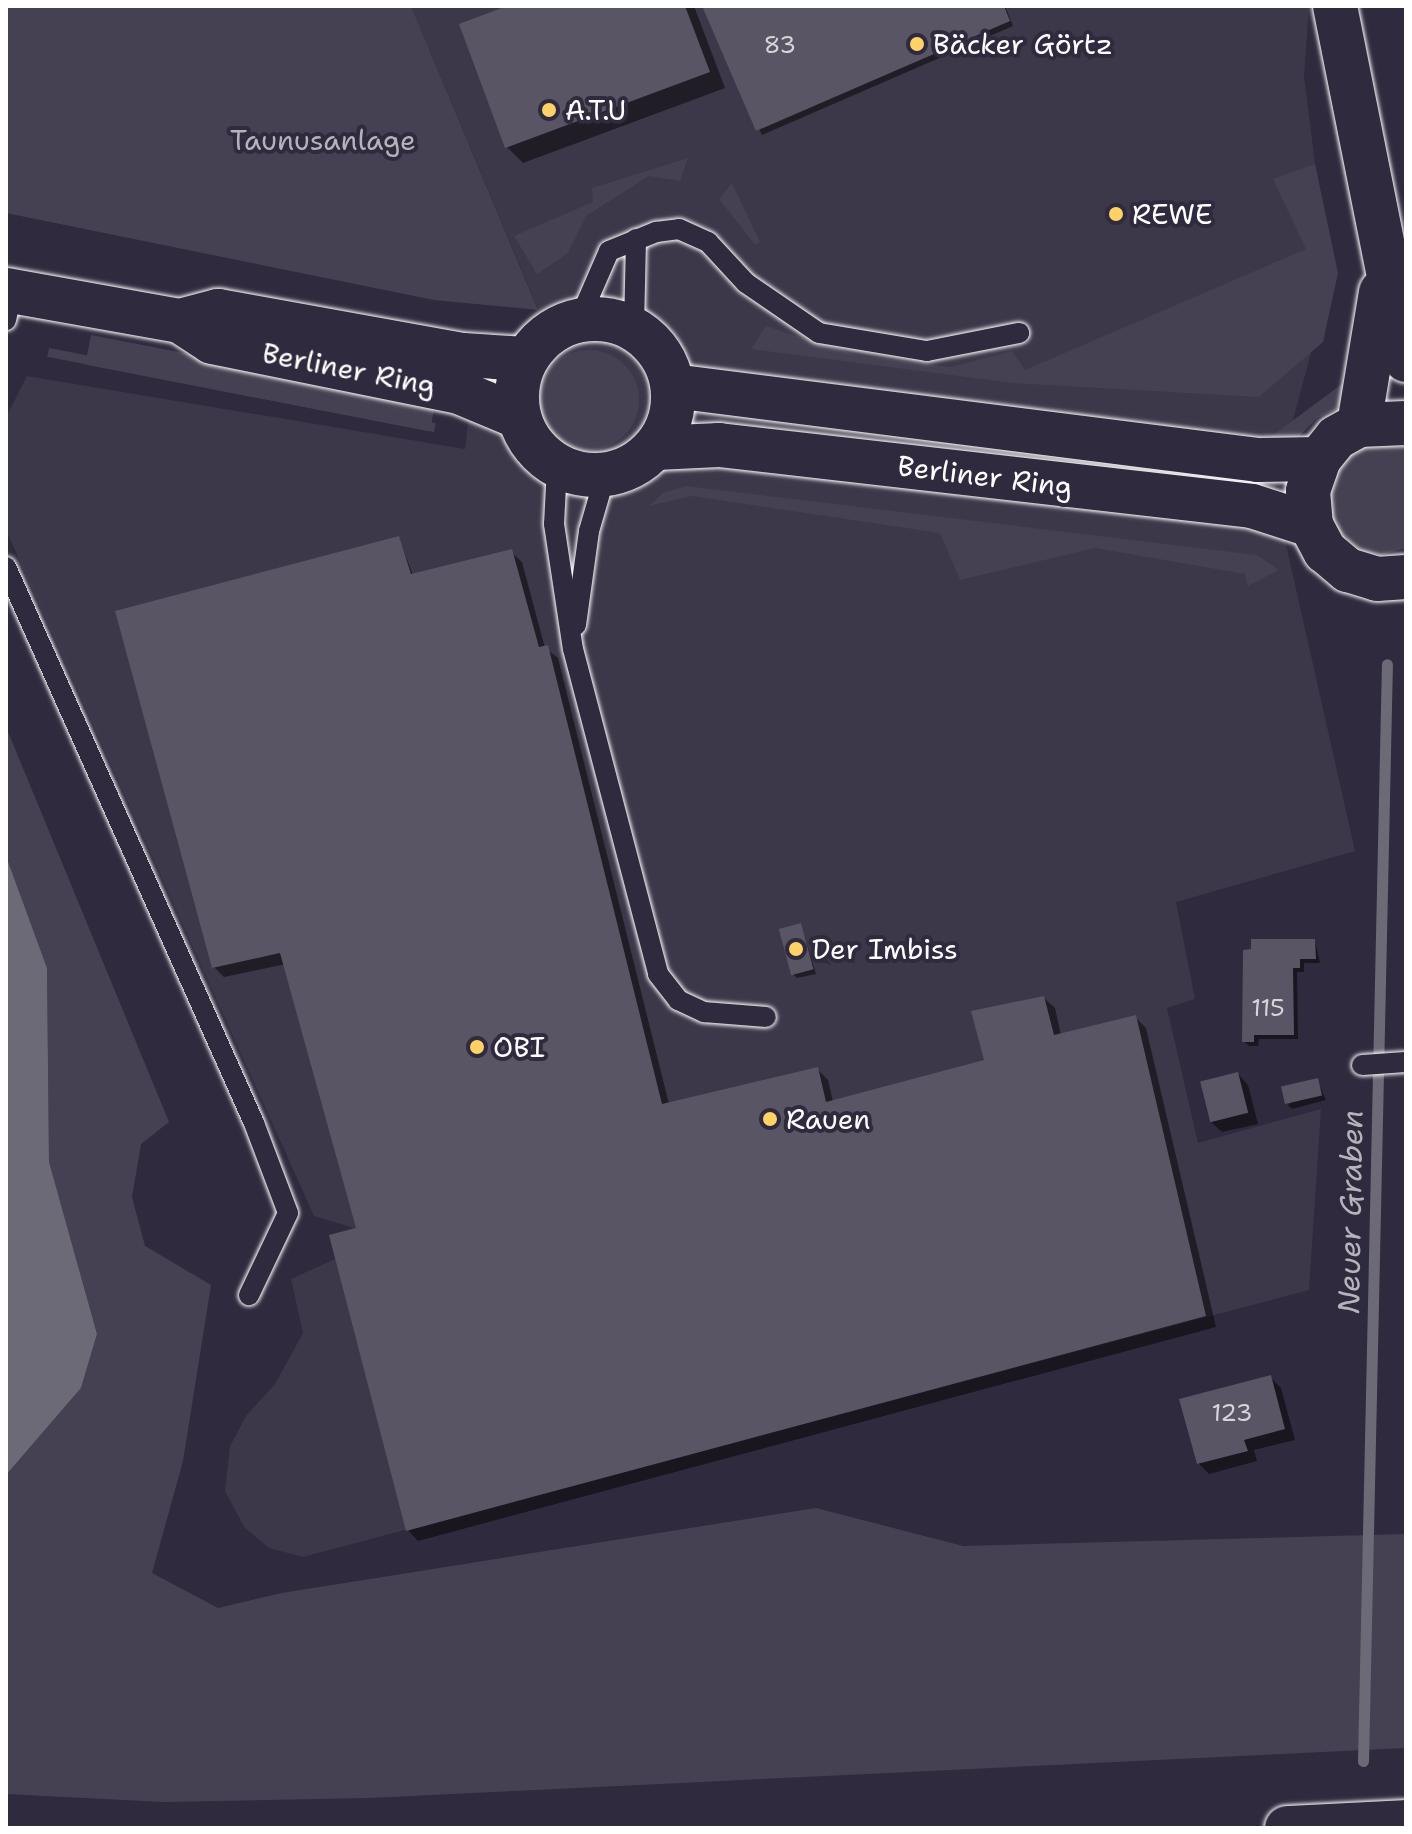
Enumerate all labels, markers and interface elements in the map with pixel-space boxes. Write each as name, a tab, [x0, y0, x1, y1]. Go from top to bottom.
place label: Bäcker Görtz	[933, 27, 1113, 61]
house number: 83	[764, 32, 796, 60]
marker: Bäcker Görtz	[908, 35, 926, 53]
place label: A.T.U	[565, 93, 626, 127]
marker: A.T.U	[540, 101, 558, 119]
park label: Taunusanlage	[230, 123, 416, 157]
place label: REWE	[1132, 197, 1213, 231]
marker: REWE	[1107, 205, 1125, 223]
street label: Berliner Ring	[260, 336, 438, 402]
street label: Berliner Ring	[896, 449, 1074, 503]
place label: Der Imbiss	[812, 932, 958, 966]
marker: Der Imbiss	[787, 940, 805, 958]
house number: 115	[1251, 995, 1285, 1023]
place label: OBI	[493, 1030, 545, 1064]
marker: OBI	[468, 1038, 486, 1056]
place label: Rauen	[786, 1102, 870, 1136]
water label: Neuer Graben	[1331, 1109, 1371, 1315]
marker: Rauen	[761, 1110, 779, 1128]
house number: 123	[1211, 1400, 1253, 1428]

